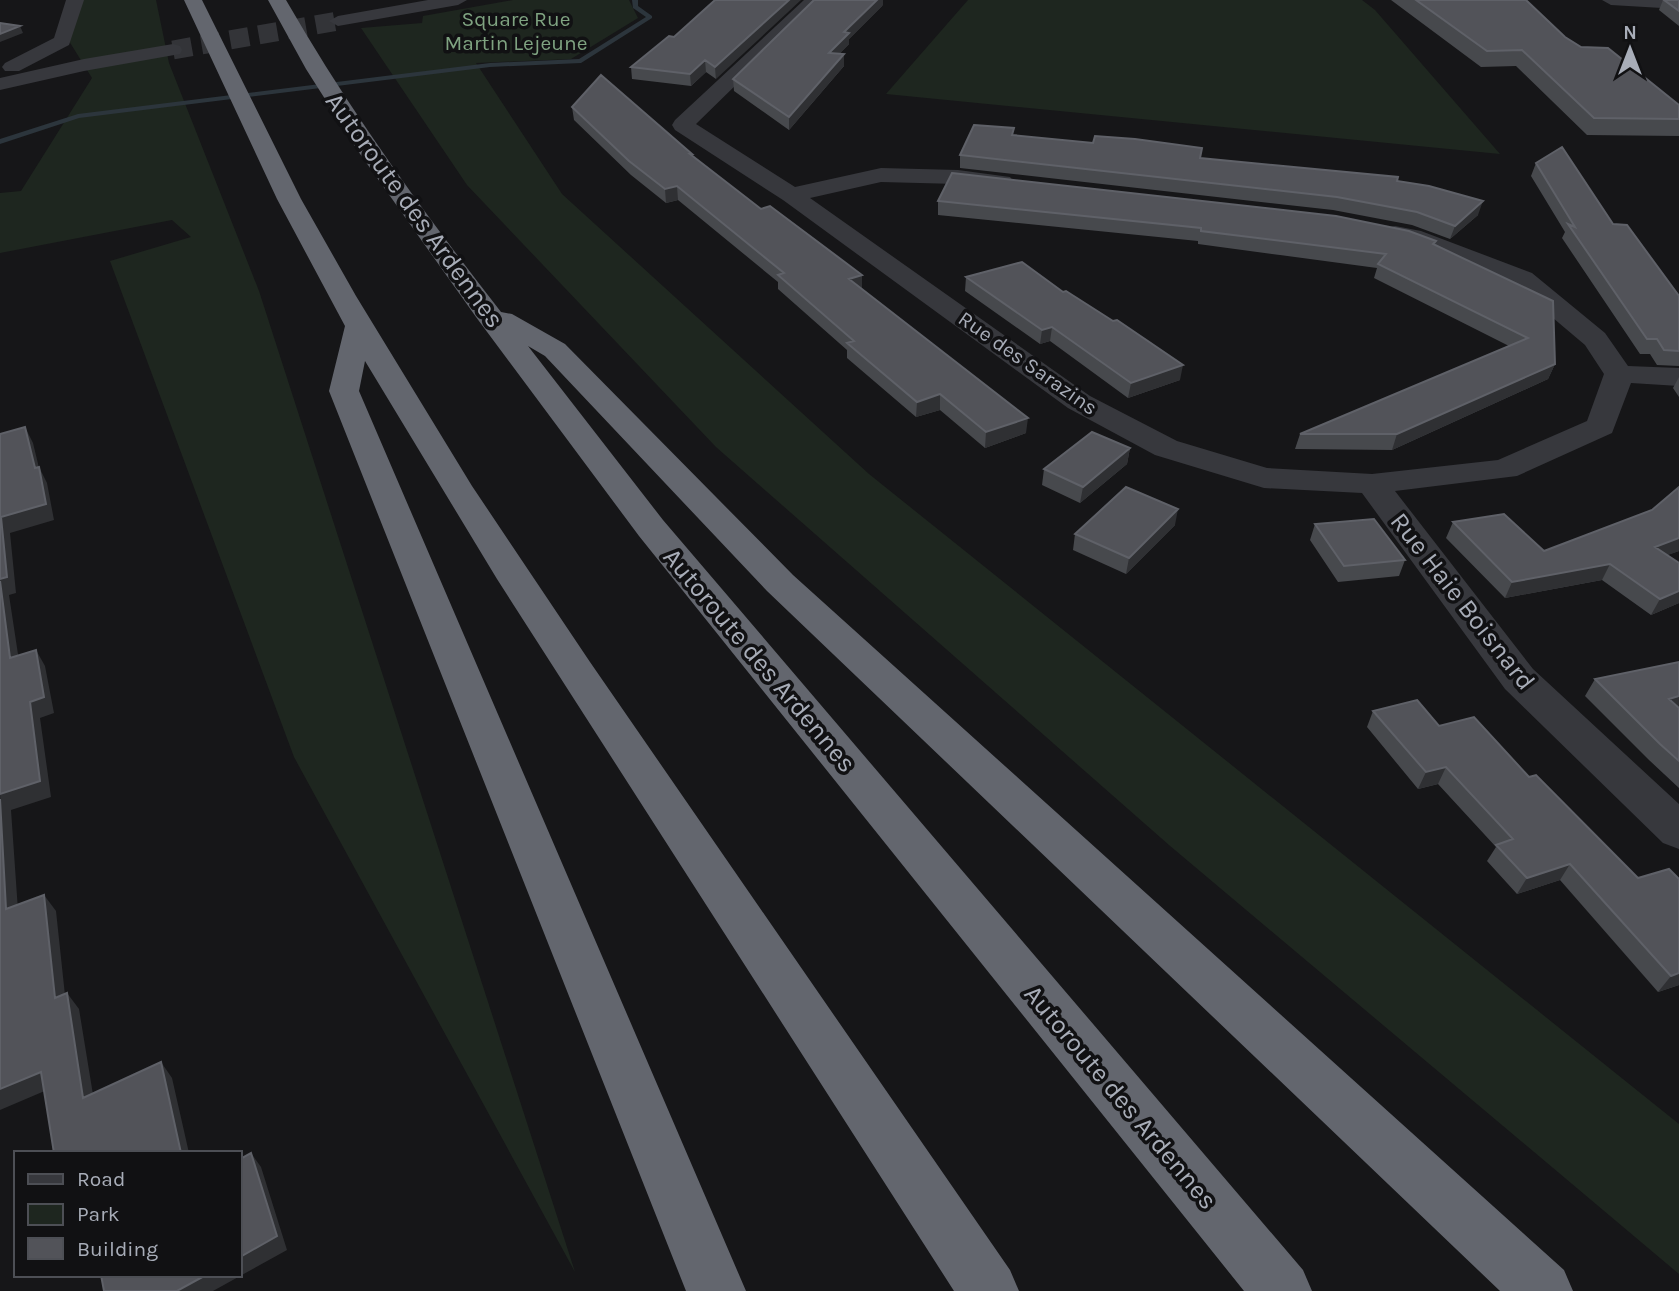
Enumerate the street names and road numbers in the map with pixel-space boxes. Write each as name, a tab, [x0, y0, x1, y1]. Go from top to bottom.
street label: Autoroute des Ardennes	[319, 87, 510, 334]
street label: Rue des Sarazins	[954, 306, 1102, 420]
street label: Rue Haie Boisnard	[1384, 506, 1542, 696]
street label: Autoroute des Ardennes	[657, 542, 863, 779]
street label: Autoroute des Ardennes	[1018, 979, 1224, 1216]

